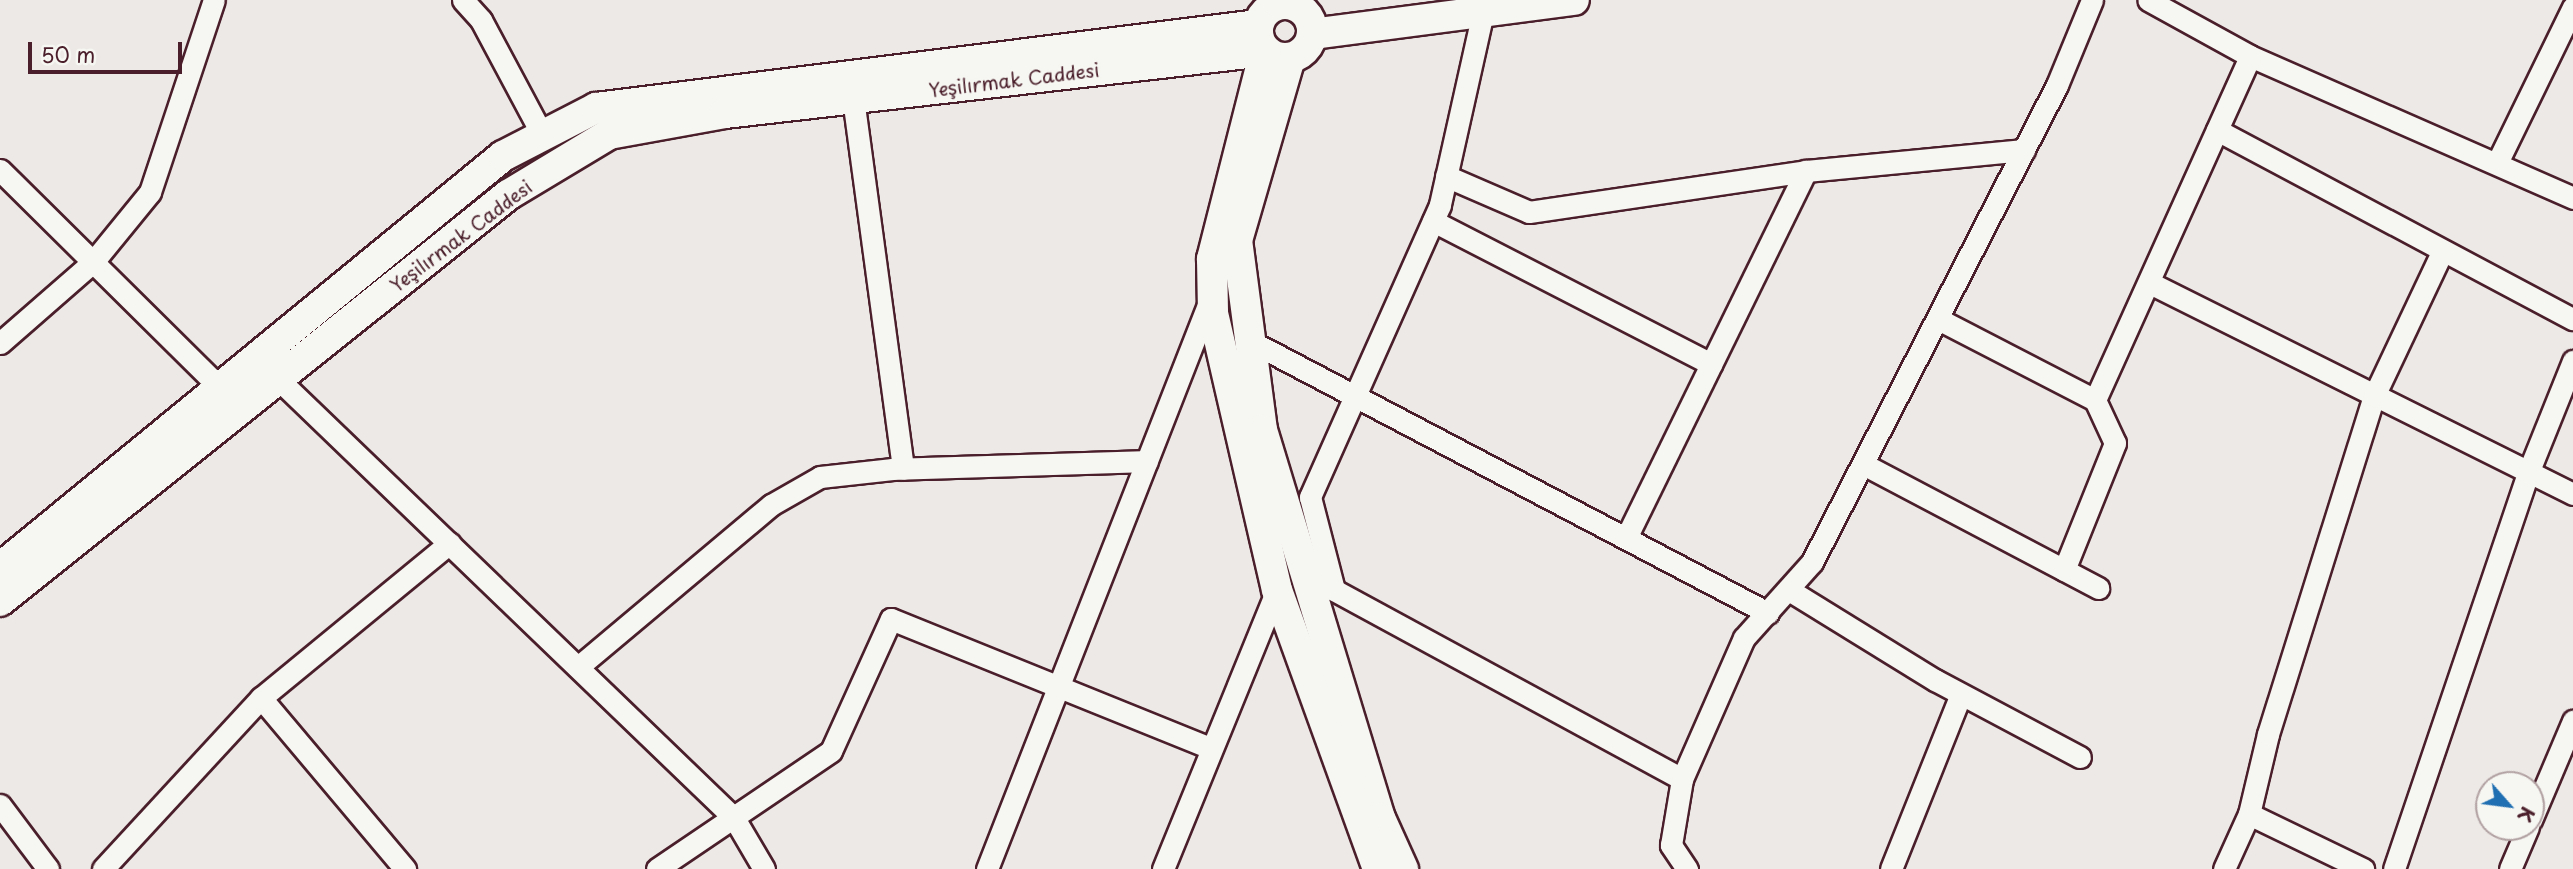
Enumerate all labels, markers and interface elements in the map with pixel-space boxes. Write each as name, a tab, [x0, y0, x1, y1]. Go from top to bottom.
scale bar	[32, 28, 186, 72]
text: 50 m	[41, 38, 95, 70]
street label: Yeşilırmak Caddesi	[928, 58, 1100, 102]
street label: Yeşilırmak Caddesi	[386, 175, 536, 297]
north arrow	[2475, 771, 2545, 841]
text: K	[2511, 802, 2542, 828]

